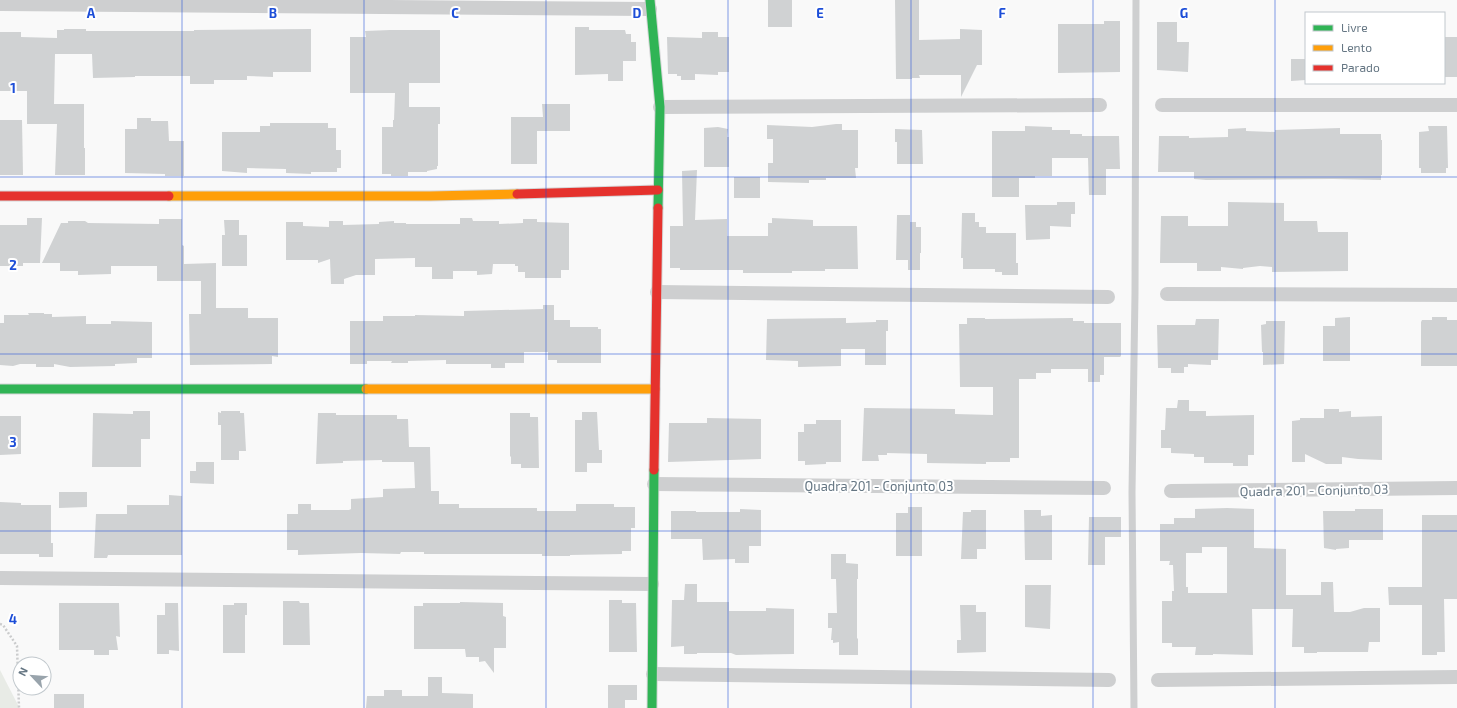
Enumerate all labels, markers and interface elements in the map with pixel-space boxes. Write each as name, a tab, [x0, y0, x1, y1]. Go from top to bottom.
text: A	[87, 5, 96, 21]
text: B	[269, 5, 277, 21]
text: C	[451, 5, 459, 21]
text: D	[633, 5, 642, 21]
text: E	[816, 5, 824, 21]
text: F	[998, 5, 1006, 21]
text: G	[1180, 5, 1188, 21]
legend	[1305, 12, 1445, 84]
text: Livre	[1341, 20, 1368, 34]
text: Lento	[1341, 40, 1372, 54]
text: Parado	[1341, 60, 1380, 74]
text: 1	[10, 80, 16, 96]
text: 2	[9, 257, 17, 273]
text: 3	[9, 434, 17, 450]
street label: Quadra 201 - Conjunto 03	[805, 478, 953, 494]
street label: Quadra 201 - Conjunto 03	[1239, 481, 1389, 499]
text: 4	[9, 611, 17, 627]
north arrow	[12, 656, 52, 696]
text: N	[15, 665, 30, 678]

